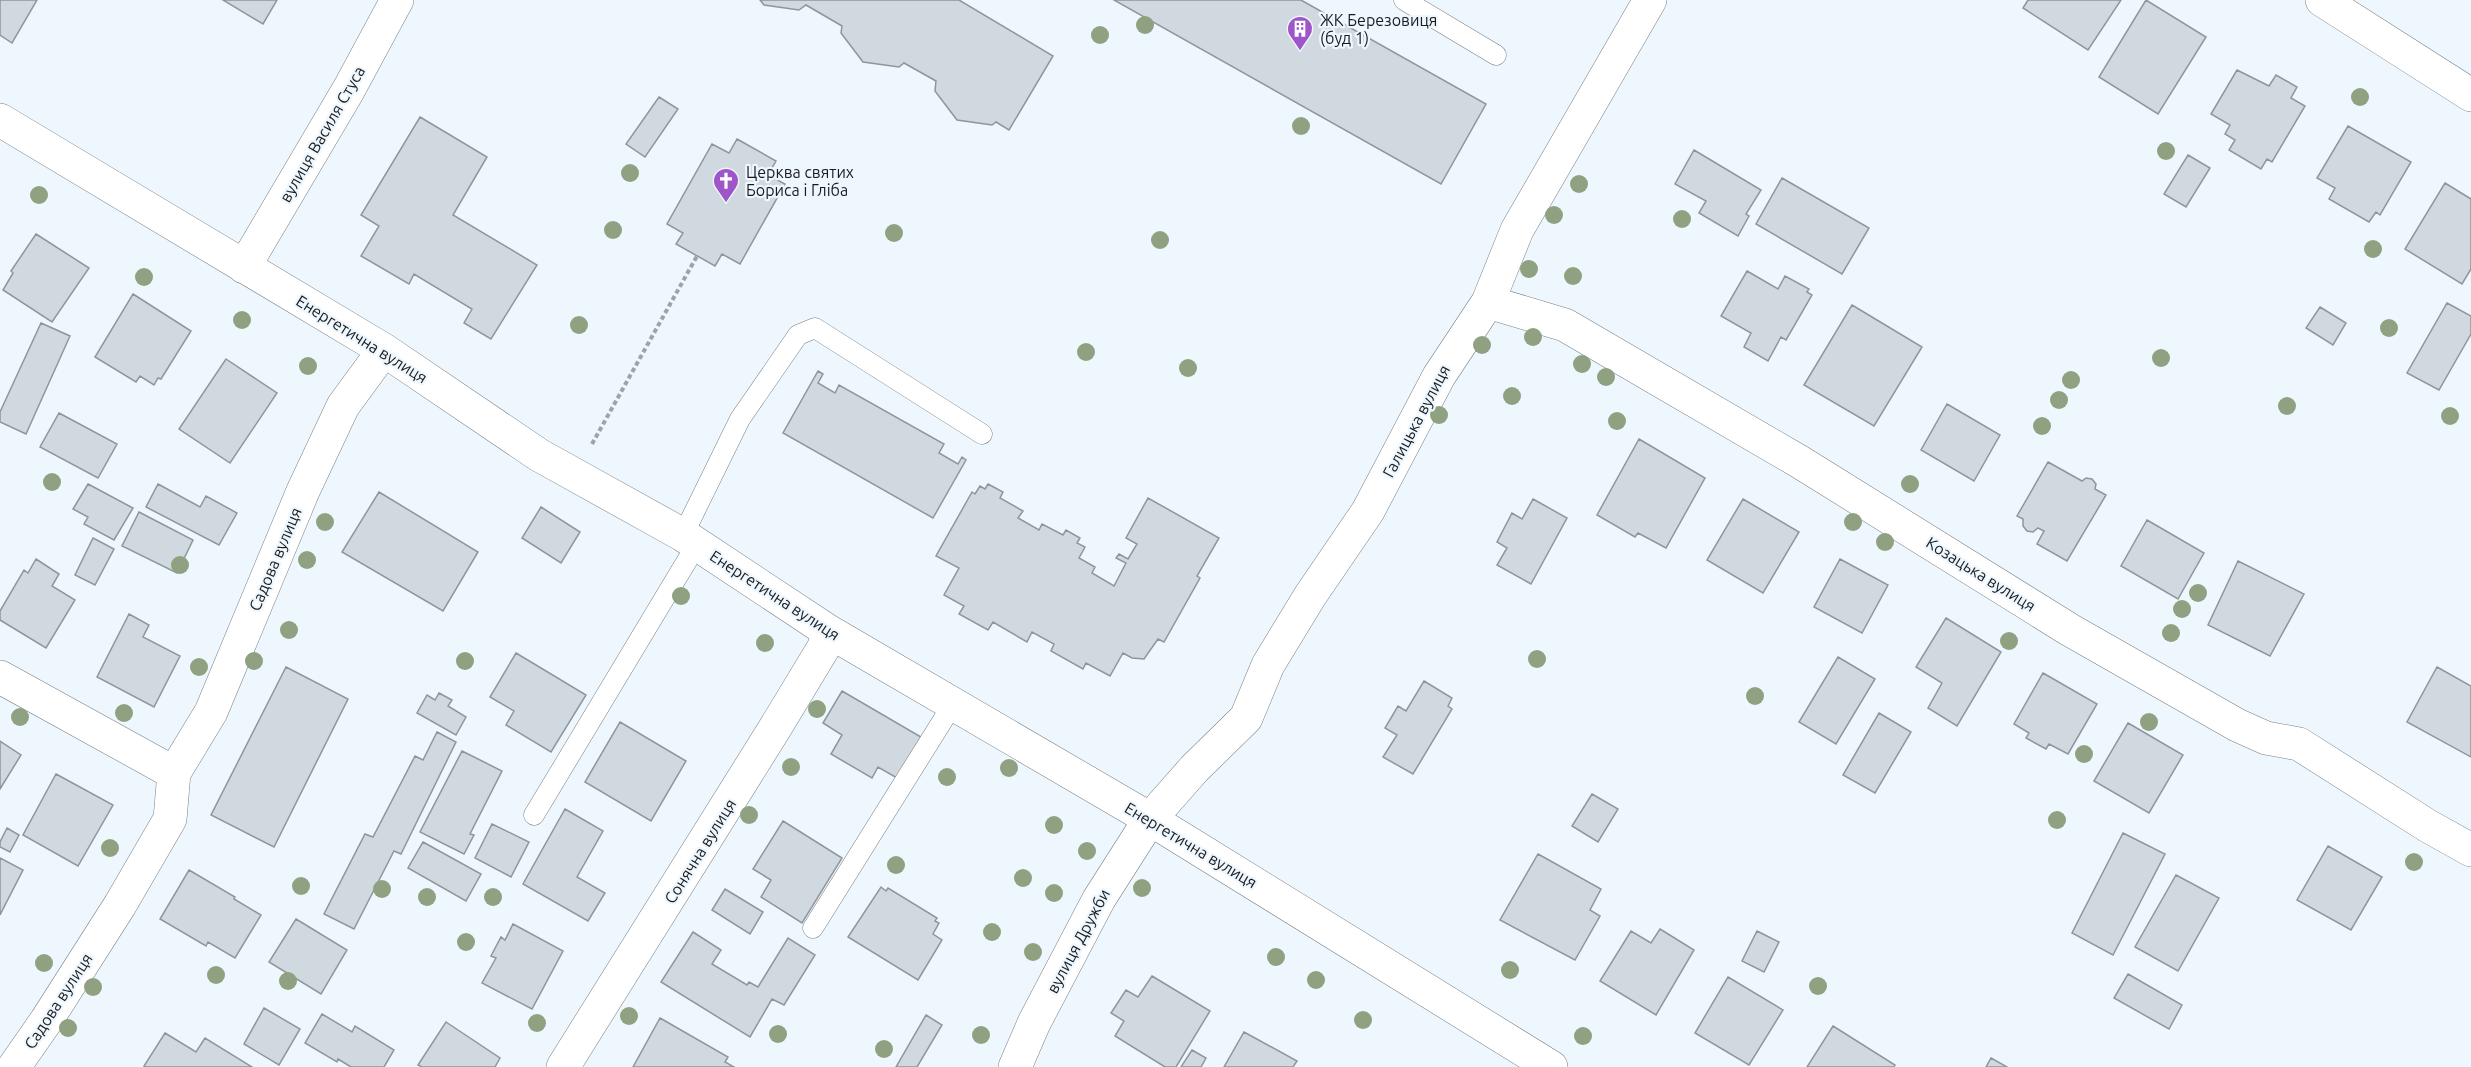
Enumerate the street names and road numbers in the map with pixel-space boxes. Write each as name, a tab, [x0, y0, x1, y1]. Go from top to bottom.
street label: вулиця Василя Стуса	[276, 63, 368, 205]
street label: Енергетична вулиця	[293, 291, 431, 387]
street label: Галицька вулиця	[1379, 362, 1453, 480]
street label: Садова вулиця	[245, 505, 305, 613]
street label: Козацька вулиця	[1923, 533, 2039, 615]
street label: Енергетична вулиця	[707, 546, 843, 644]
street label: Сонячна вулиця	[661, 795, 739, 907]
street label: Енергетична вулиця	[1122, 798, 1260, 892]
street label: вулиця Дружби	[1043, 886, 1113, 996]
street label: Садова вулиця	[20, 950, 96, 1052]

